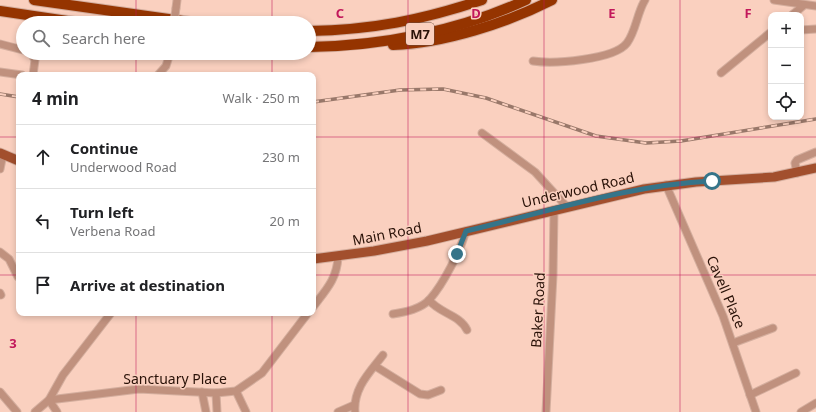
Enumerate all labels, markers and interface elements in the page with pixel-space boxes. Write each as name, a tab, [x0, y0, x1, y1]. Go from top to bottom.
text: C	[336, 4, 344, 22]
text: D	[471, 4, 481, 22]
text: E	[608, 4, 616, 22]
text: F	[744, 4, 752, 22]
map controls	[768, 12, 804, 120]
button: +	[768, 12, 804, 48]
search box	[16, 16, 316, 60]
road number: M7	[406, 23, 434, 45]
icon: search	[30, 27, 52, 49]
text: Search here	[62, 28, 145, 48]
button: −	[768, 48, 804, 84]
button: locate	[768, 84, 804, 120]
text: 4 min	[32, 87, 79, 110]
text: Walk · 250 m	[222, 89, 300, 107]
text: Continue	[70, 138, 138, 158]
icon: ahead	[32, 146, 54, 168]
text: 230 m	[262, 148, 300, 166]
text: Underwood Road	[70, 158, 177, 176]
street label: Underwood Road	[520, 167, 636, 212]
route start	[703, 172, 721, 190]
text: Turn left	[70, 202, 134, 222]
icon: left	[32, 210, 54, 232]
text: 20 m	[270, 212, 300, 230]
street label: Main Road	[351, 217, 423, 250]
text: Verbena Road	[70, 222, 156, 240]
route end	[448, 245, 466, 263]
street label: Cavell Place	[703, 253, 750, 331]
street label: Baker Road	[526, 272, 549, 348]
icon: arrive	[32, 274, 54, 296]
text: Arrive at destination	[70, 275, 225, 295]
text: 3	[9, 334, 17, 352]
street label: Sanctuary Place	[123, 369, 227, 388]

